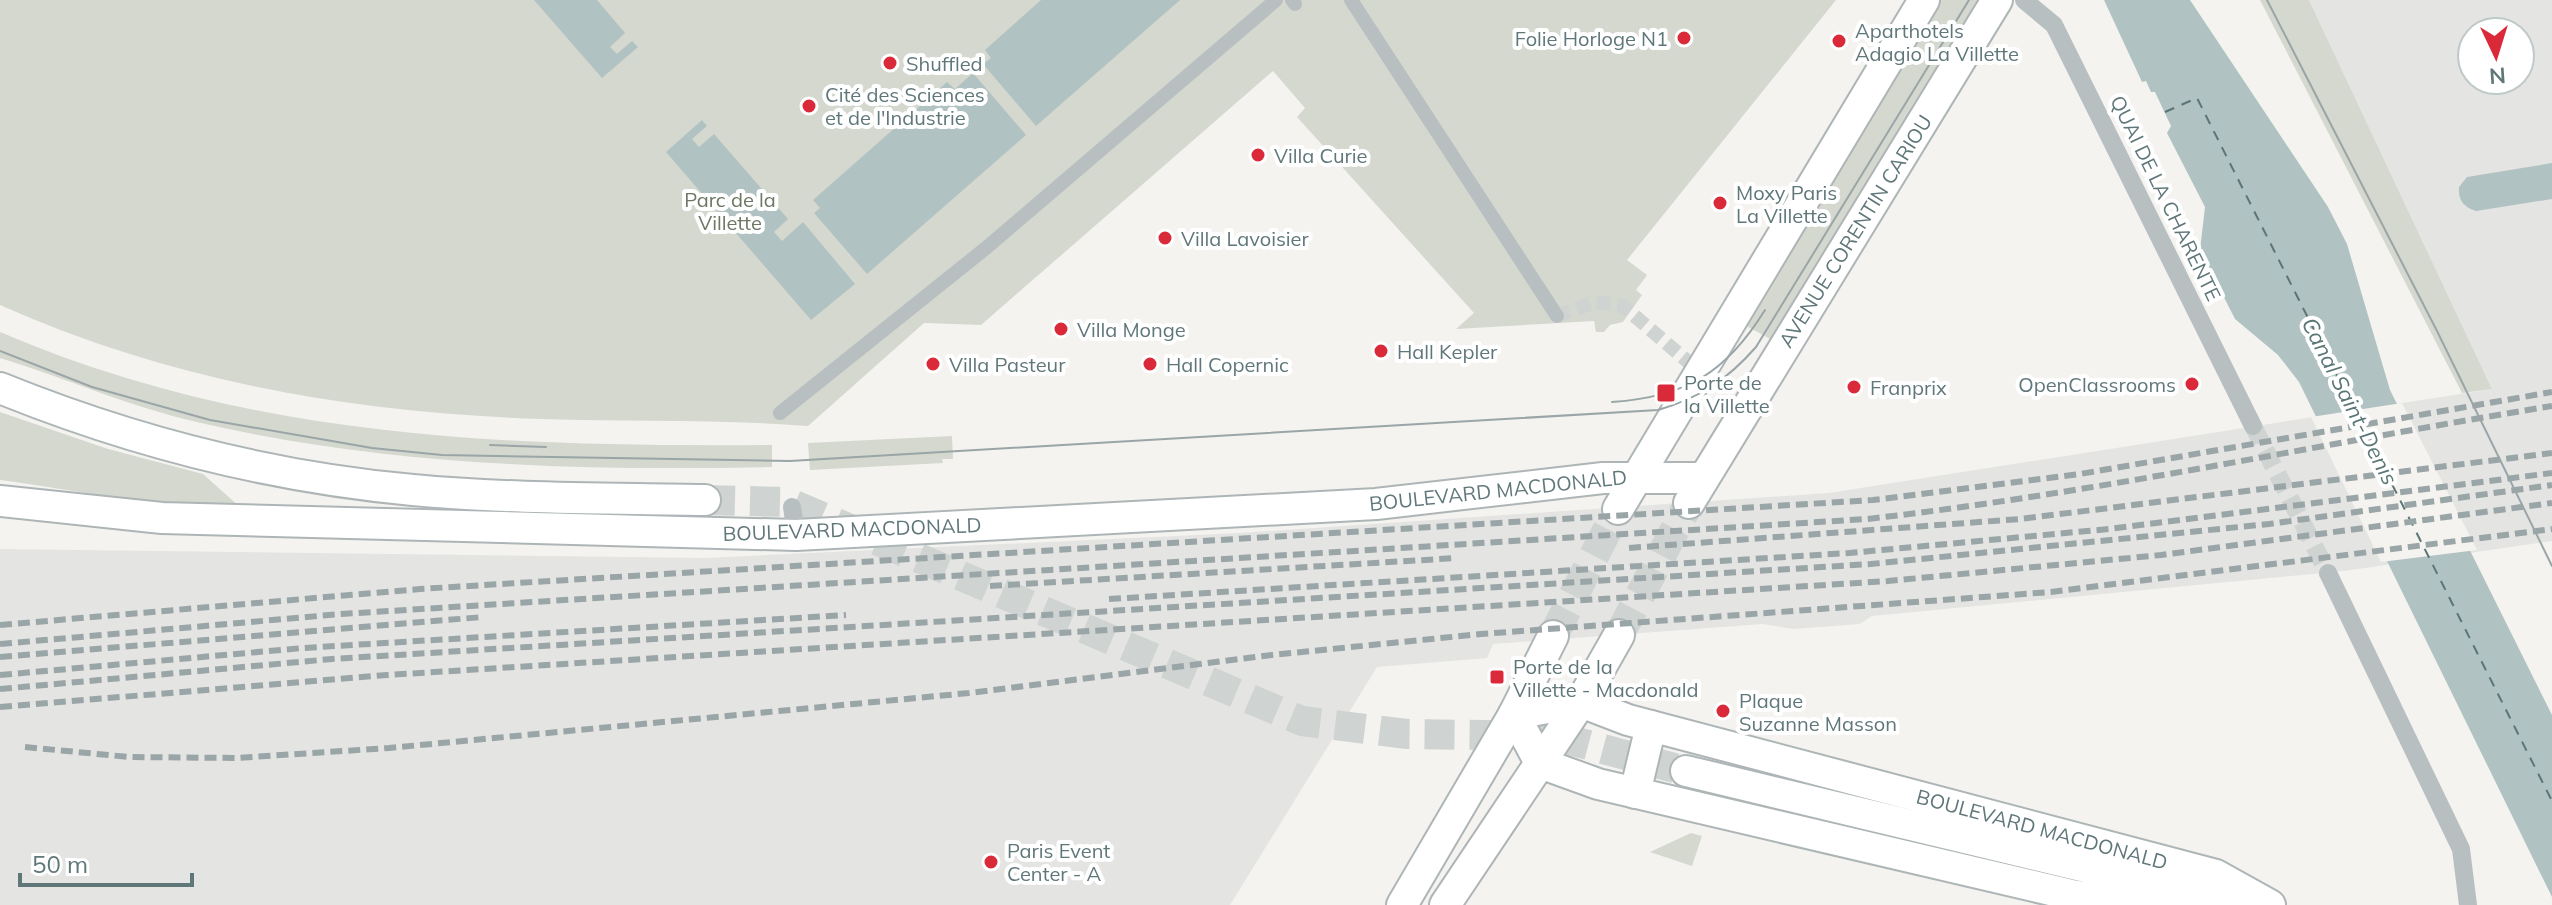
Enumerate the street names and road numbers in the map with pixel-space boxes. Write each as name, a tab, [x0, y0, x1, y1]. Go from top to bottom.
street label: QUAI DE LA CHARENTE	[2105, 91, 2227, 305]
street label: AVENUE CORENTIN CARIOU	[1773, 110, 1937, 352]
street label: BOULEVARD MACDONALD	[1368, 464, 1628, 516]
street label: BOULEVARD MACDONALD	[722, 512, 982, 546]
street label: BOULEVARD MACDONALD	[1914, 783, 2170, 875]

